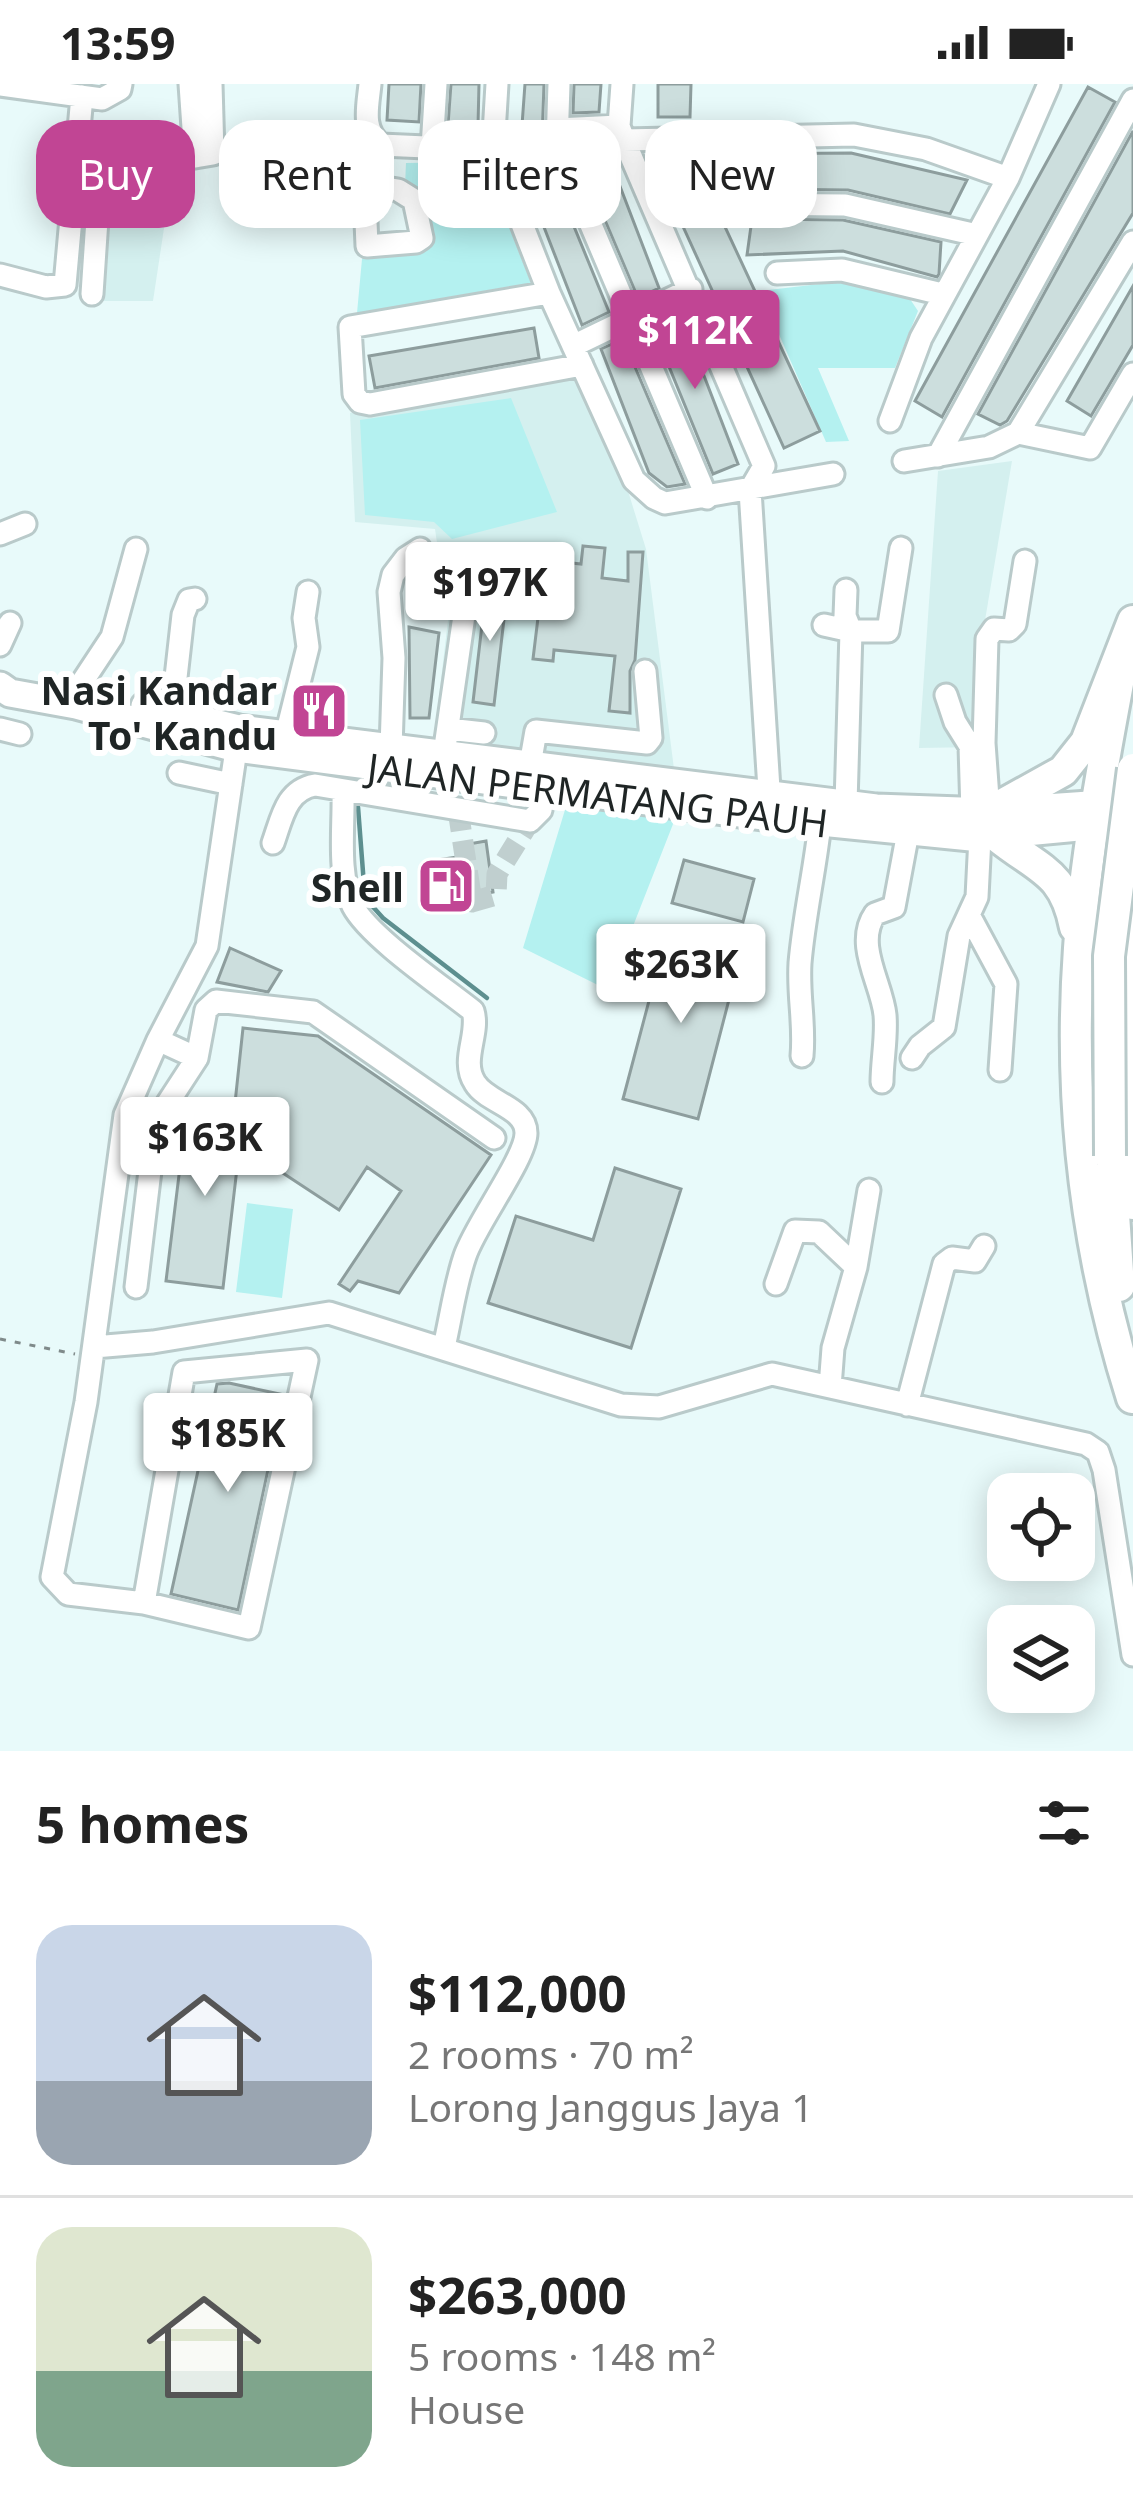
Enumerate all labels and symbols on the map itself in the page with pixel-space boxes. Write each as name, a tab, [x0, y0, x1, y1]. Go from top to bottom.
pin: $112K	[611, 290, 779, 392]
pin: $197K	[406, 542, 574, 644]
place label: Nasi Kandar To' Kandu	[41, 663, 277, 761]
restaurant icon: Nasi Kandar To' Kandu	[288, 680, 350, 742]
street label: JALAN PERMATANG PAUH	[361, 739, 831, 849]
fuel station icon: Shell	[415, 855, 477, 917]
place label: Shell	[311, 860, 404, 913]
pin: $263K	[597, 924, 765, 1026]
pin: $163K	[121, 1097, 289, 1199]
pin: $185K	[144, 1393, 312, 1495]

